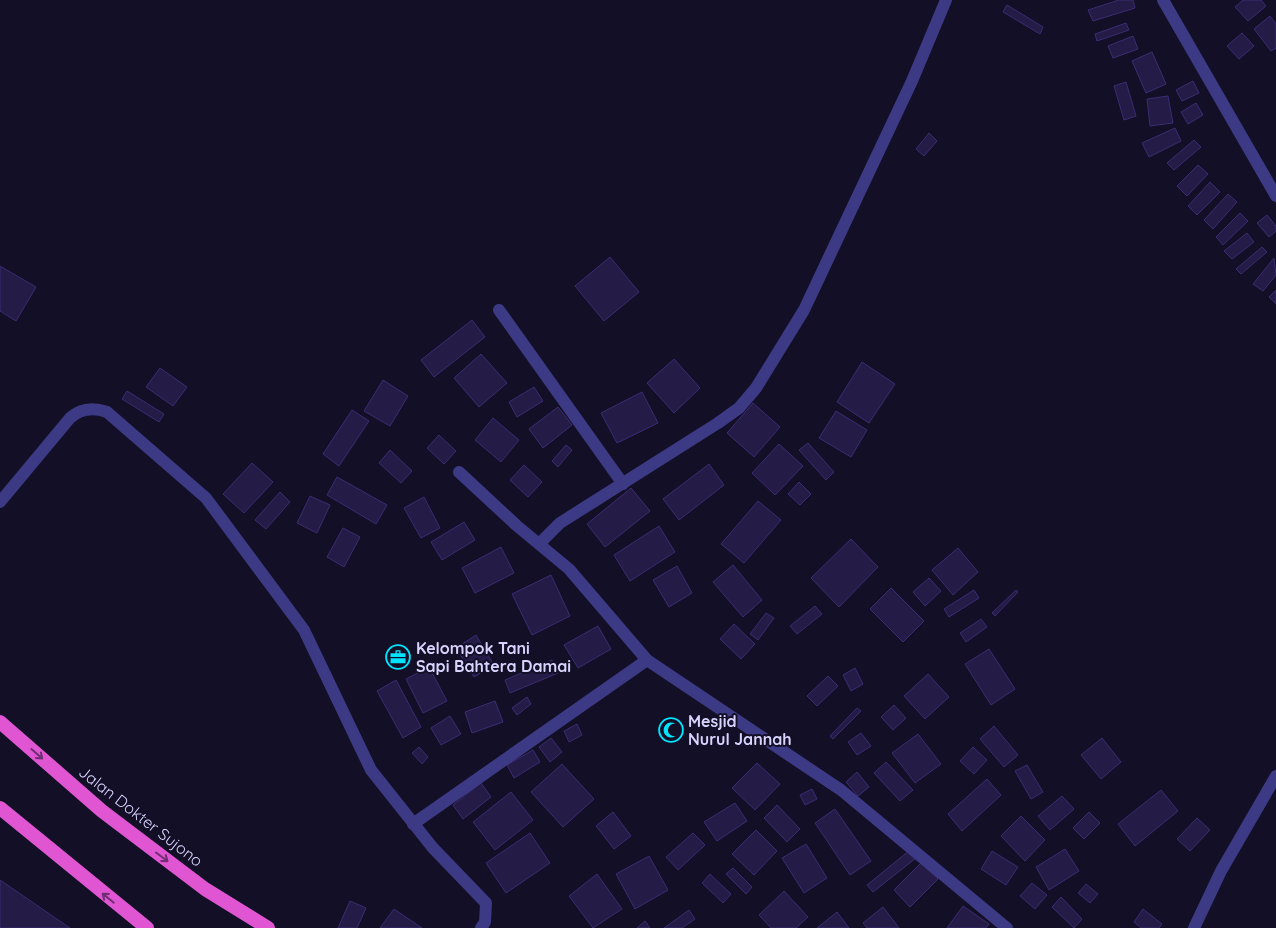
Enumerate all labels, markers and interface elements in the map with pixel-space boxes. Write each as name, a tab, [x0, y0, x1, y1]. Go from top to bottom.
place label: Kelompok Tani Sapi Bahtera Damai	[416, 638, 571, 676]
office icon: Kelompok Tani Sapi Bahtera Damai	[385, 644, 411, 670]
place label: Mesjid Nurul Jannah	[688, 711, 792, 749]
mosque icon: Mesjid Nurul Jannah	[658, 717, 684, 743]
one-way arrow	[30, 748, 43, 760]
street label: Jalan Dokter Sujono	[75, 761, 207, 871]
one-way arrow	[155, 852, 169, 862]
one-way arrow	[102, 892, 115, 903]

